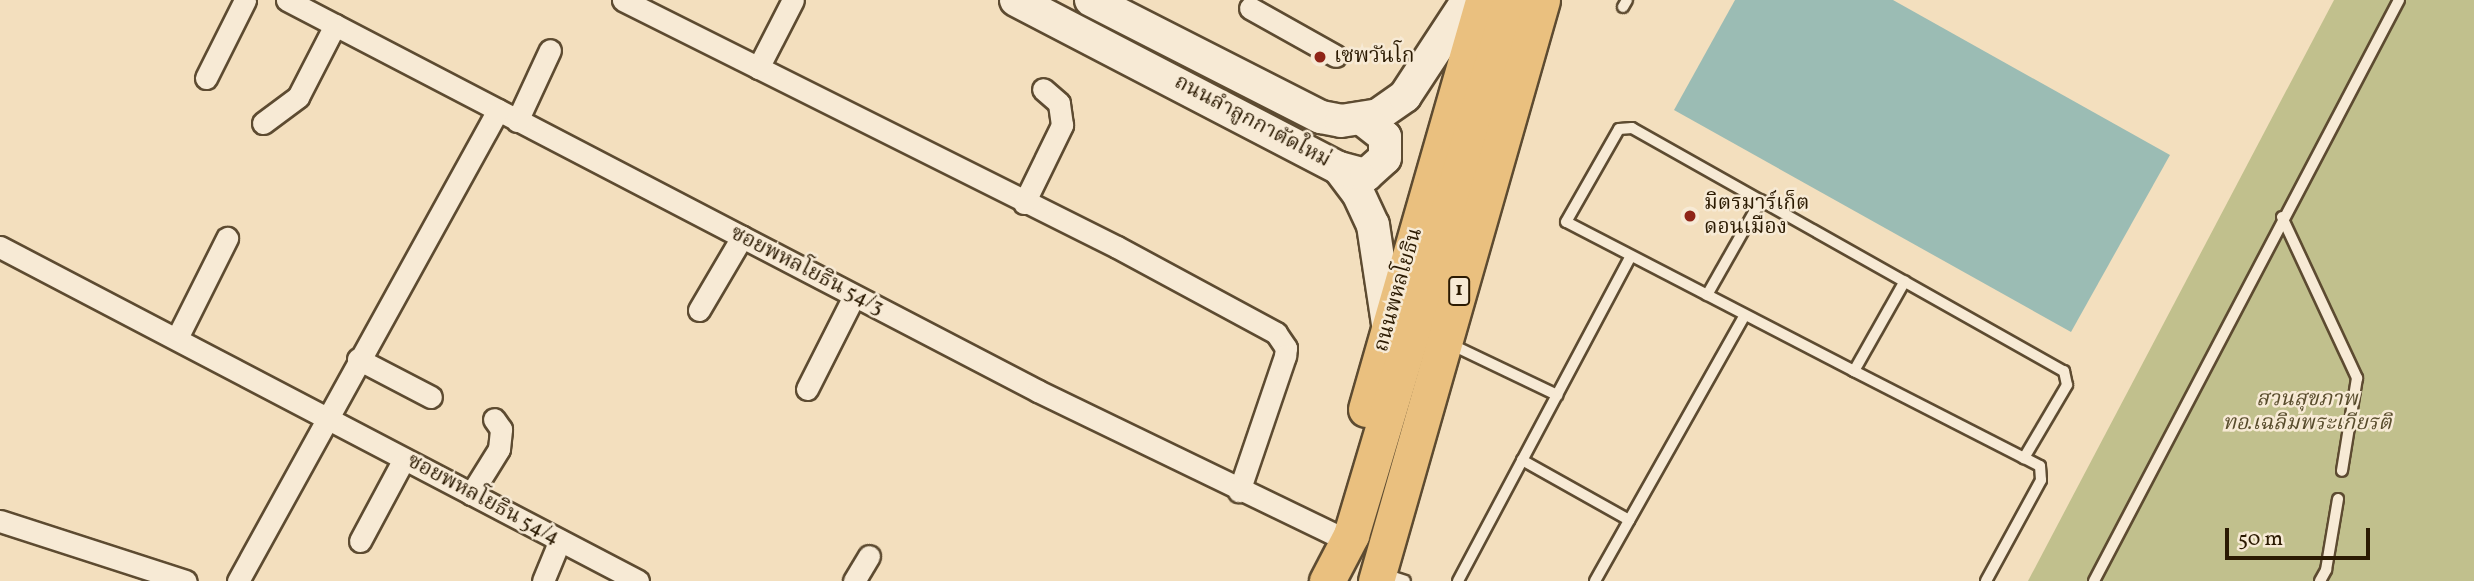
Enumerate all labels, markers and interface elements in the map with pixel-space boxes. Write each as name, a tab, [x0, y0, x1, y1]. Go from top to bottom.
place label: เซพวันโก	[1334, 44, 1415, 70]
marker: เซพวันโก	[1312, 49, 1328, 65]
street label: ถนนลำลูกกาตัดใหม่	[1170, 70, 1334, 174]
place label: มิตรมาร์เก็ต ดอนเมือง	[1704, 191, 1809, 241]
marker: มิตรมาร์เก็ต ดอนเมือง	[1682, 208, 1698, 224]
street label: ซอยพหลโยธิน 54/3	[726, 221, 888, 321]
street label: ถนนพหลโยธิน	[1369, 225, 1429, 355]
road number: 1	[1447, 276, 1471, 306]
park label: สวนสุขภาพ ทอ.เฉลิมพระเกียรติ	[2222, 387, 2392, 437]
street label: ซอยพหลโยธิน 54/4	[402, 449, 564, 551]
scale bar	[2229, 514, 2374, 558]
text: 50 m	[2238, 525, 2283, 554]

